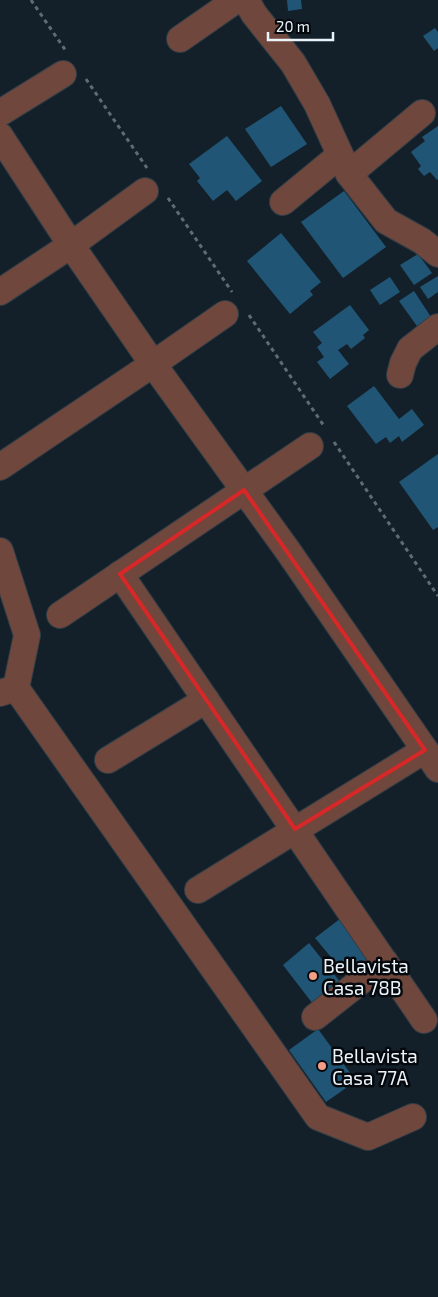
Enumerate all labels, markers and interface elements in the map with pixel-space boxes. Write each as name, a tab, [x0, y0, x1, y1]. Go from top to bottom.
scale bar	[268, 10, 333, 42]
text: 20 m	[276, 17, 310, 35]
place label: Bellavista Casa 78B	[323, 954, 409, 999]
marker: Bellavista Casa 78B	[307, 970, 319, 982]
place label: Bellavista Casa 77A	[332, 1044, 418, 1089]
marker: Bellavista Casa 77A	[316, 1060, 328, 1072]

